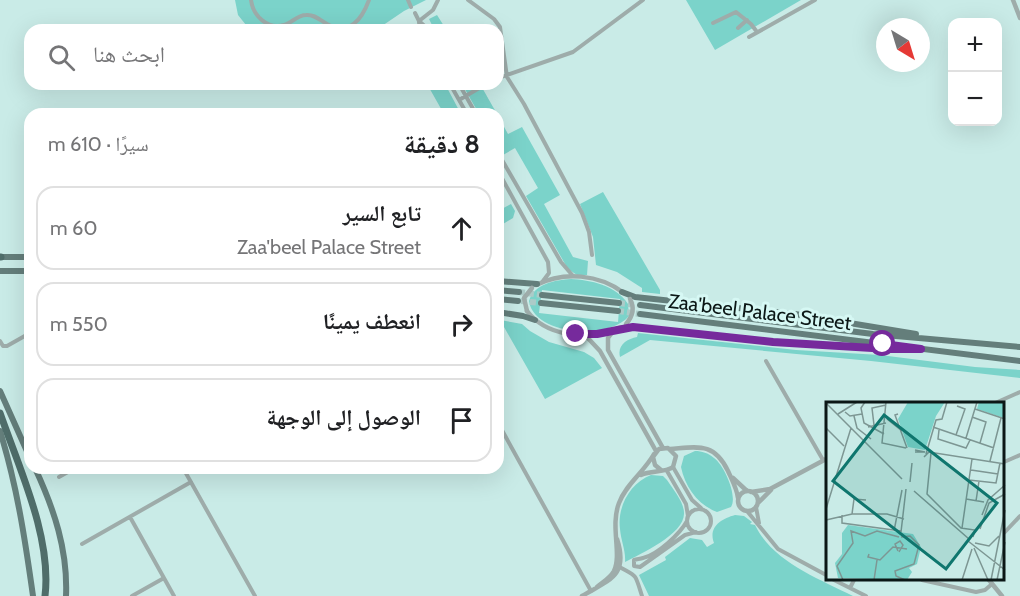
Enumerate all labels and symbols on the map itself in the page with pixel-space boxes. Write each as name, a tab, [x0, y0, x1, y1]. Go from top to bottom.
north arrow	[876, 18, 930, 72]
street label: Zaa'beel Palace Street	[667, 289, 853, 335]
route end	[562, 320, 588, 346]
route start	[869, 330, 895, 356]
inset map	[826, 402, 1005, 581]

